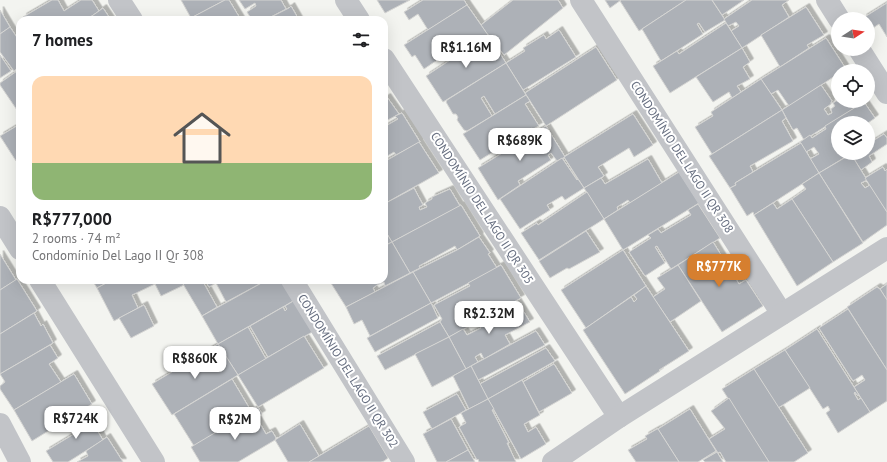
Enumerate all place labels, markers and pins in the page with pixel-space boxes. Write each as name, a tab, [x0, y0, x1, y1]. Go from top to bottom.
pin: R$1.16M	[429, 35, 503, 69]
pin: R$689K	[487, 128, 553, 162]
pin: R$777K	[686, 254, 752, 288]
pin: R$2.32M	[452, 301, 526, 335]
pin: R$860K	[162, 346, 228, 380]
pin: R$724K	[43, 406, 109, 440]
pin: R$2M	[211, 407, 259, 441]

